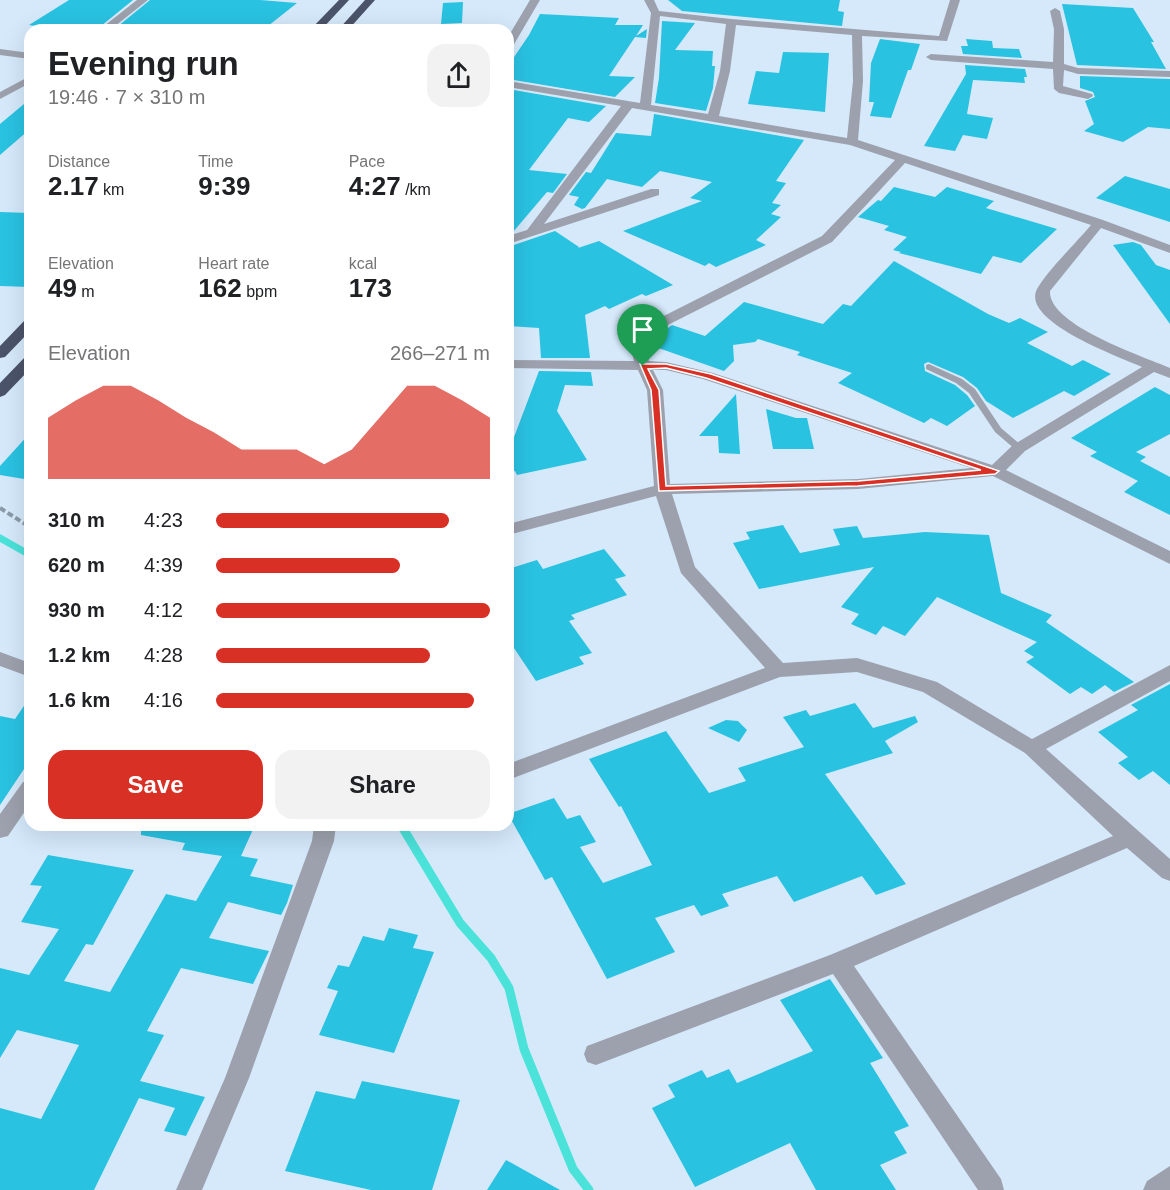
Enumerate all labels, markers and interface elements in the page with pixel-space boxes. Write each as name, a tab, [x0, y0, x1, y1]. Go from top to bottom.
button: share	[427, 44, 490, 107]
text: Evening run	[48, 45, 239, 82]
text: 19:46 · 7 × 310 m	[48, 86, 205, 108]
text: Distance	[48, 153, 110, 170]
text: Time	[198, 153, 233, 170]
text: Pace	[349, 153, 385, 170]
text: 2.17	[48, 171, 99, 201]
text: 9:39	[198, 171, 250, 201]
text: 4:27	[349, 171, 401, 201]
text: km	[99, 181, 124, 198]
text: /km	[401, 181, 431, 198]
text: Elevation	[48, 255, 114, 272]
text: Heart rate	[198, 255, 269, 272]
text: kcal	[349, 255, 377, 272]
text: 49	[48, 273, 77, 303]
text: 162	[198, 273, 242, 303]
text: 173	[349, 273, 392, 303]
text: m	[77, 283, 95, 300]
text: bpm	[242, 283, 277, 300]
pin	[617, 304, 668, 366]
icon: arrive	[626, 313, 659, 346]
text: Elevation	[48, 342, 130, 364]
text: 266–271 m	[390, 342, 490, 364]
text: 310 m	[48, 509, 105, 531]
text: 4:23	[144, 509, 183, 531]
text: 620 m	[48, 554, 105, 576]
text: 4:39	[144, 554, 183, 576]
text: 930 m	[48, 599, 105, 621]
text: 4:12	[144, 599, 183, 621]
text: 1.2 km	[48, 644, 110, 666]
text: 4:28	[144, 644, 183, 666]
text: 1.6 km	[48, 689, 110, 711]
text: 4:16	[144, 689, 183, 711]
button: Save	[48, 750, 263, 819]
button: Share	[275, 750, 490, 819]

